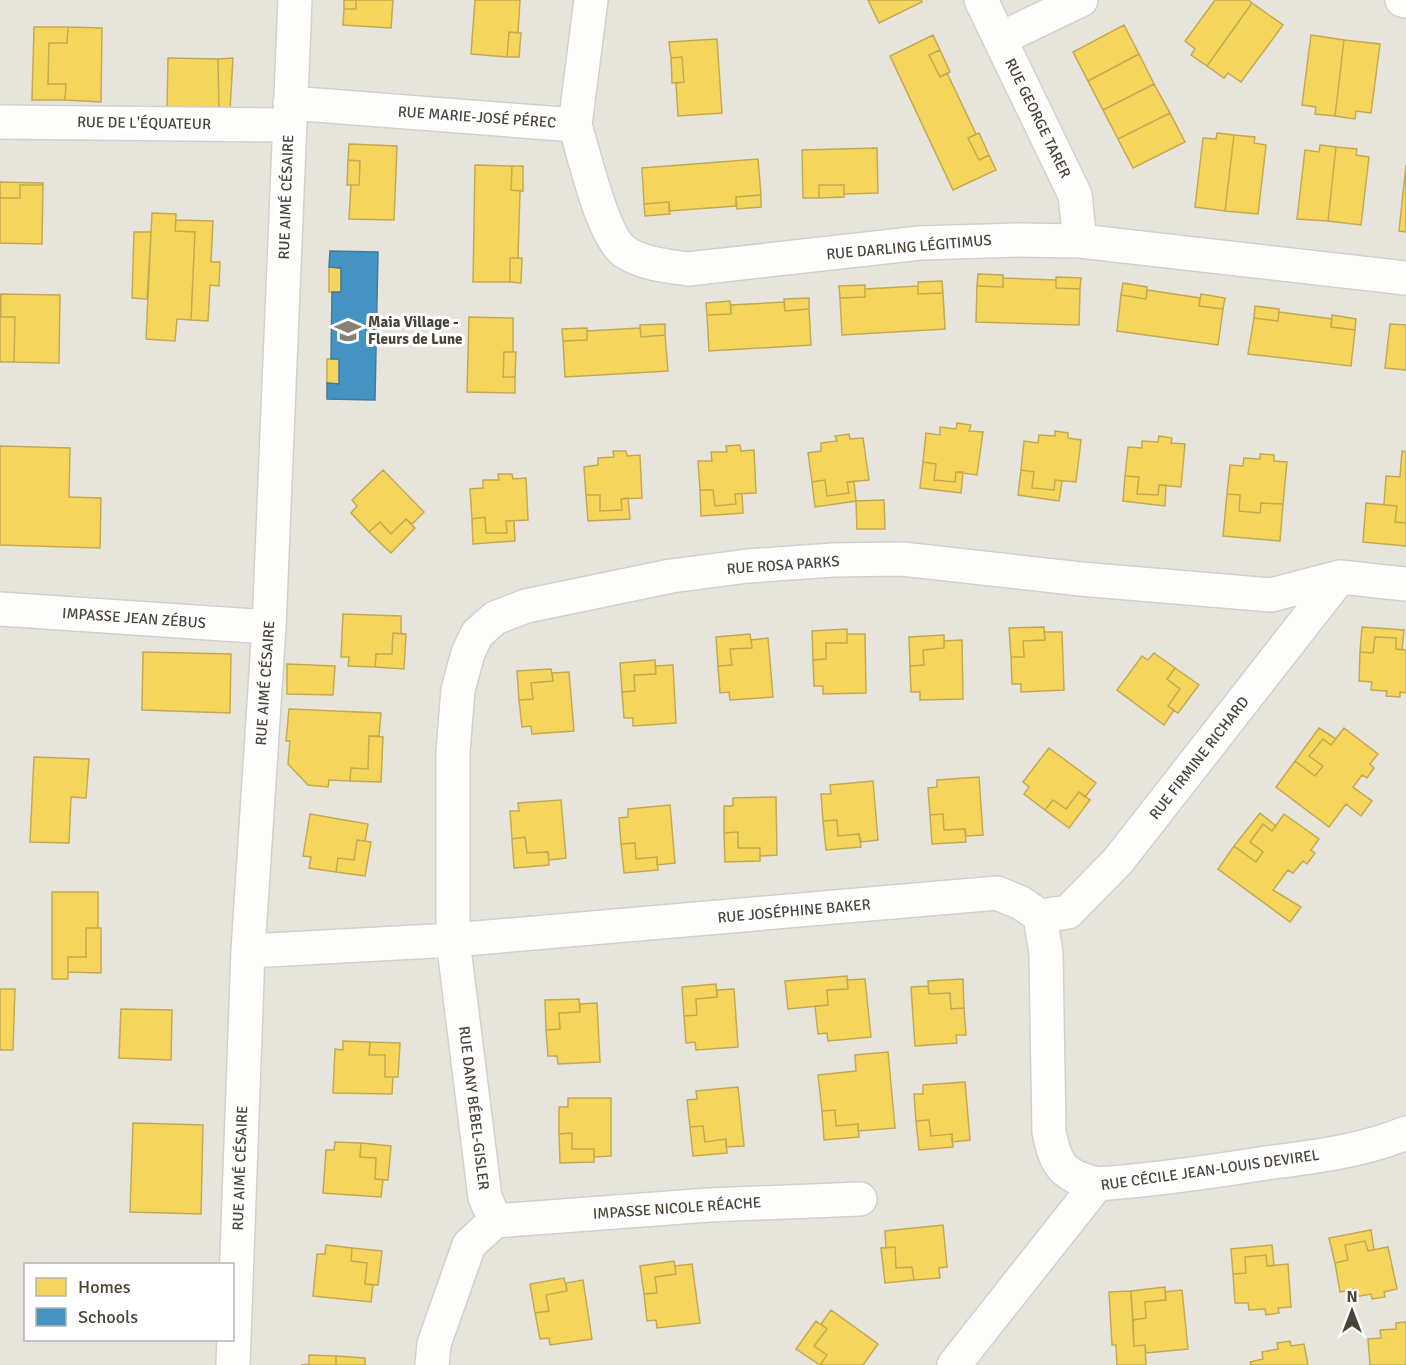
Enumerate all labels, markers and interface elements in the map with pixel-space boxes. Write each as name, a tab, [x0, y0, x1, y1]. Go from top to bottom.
street label: RUE GEORGE TARER	[1001, 55, 1075, 181]
street label: RUE MARIE-JOSÉ PÉREC	[397, 101, 557, 132]
street label: RUE DE L'ÉQUATEUR	[77, 112, 211, 133]
street label: RUE AIMÉ CÉSAIRE	[274, 134, 297, 260]
street label: RUE DARLING LÉGITIMUS	[826, 230, 992, 263]
place label: Maia Village - Fleurs de Lune	[368, 313, 463, 348]
school or university icon: Maia Village - Fleurs de Lune	[333, 316, 363, 346]
street label: RUE ROSA PARKS	[726, 552, 840, 578]
street label: IMPASSE JEAN ZÉBUS	[62, 603, 207, 632]
street label: RUE AIMÉ CÉSAIRE	[251, 620, 278, 746]
street label: RUE FIRMINE RICHARD	[1145, 693, 1253, 823]
street label: RUE JOSÉPHINE BAKER	[717, 894, 871, 927]
street label: RUE DANY BÉBEL-GISLER	[455, 1025, 494, 1191]
street label: RUE AIMÉ CÉSAIRE	[228, 1105, 251, 1231]
street label: RUE CÉCILE JEAN-LOUIS DEVIREL	[1099, 1145, 1321, 1194]
street label: IMPASSE NICOLE RÉACHE	[592, 1192, 762, 1223]
legend	[24, 1263, 234, 1341]
text: Homes	[78, 1276, 131, 1298]
north arrow	[1322, 1281, 1382, 1341]
text: N	[1346, 1287, 1358, 1307]
text: Schools	[78, 1306, 138, 1328]

